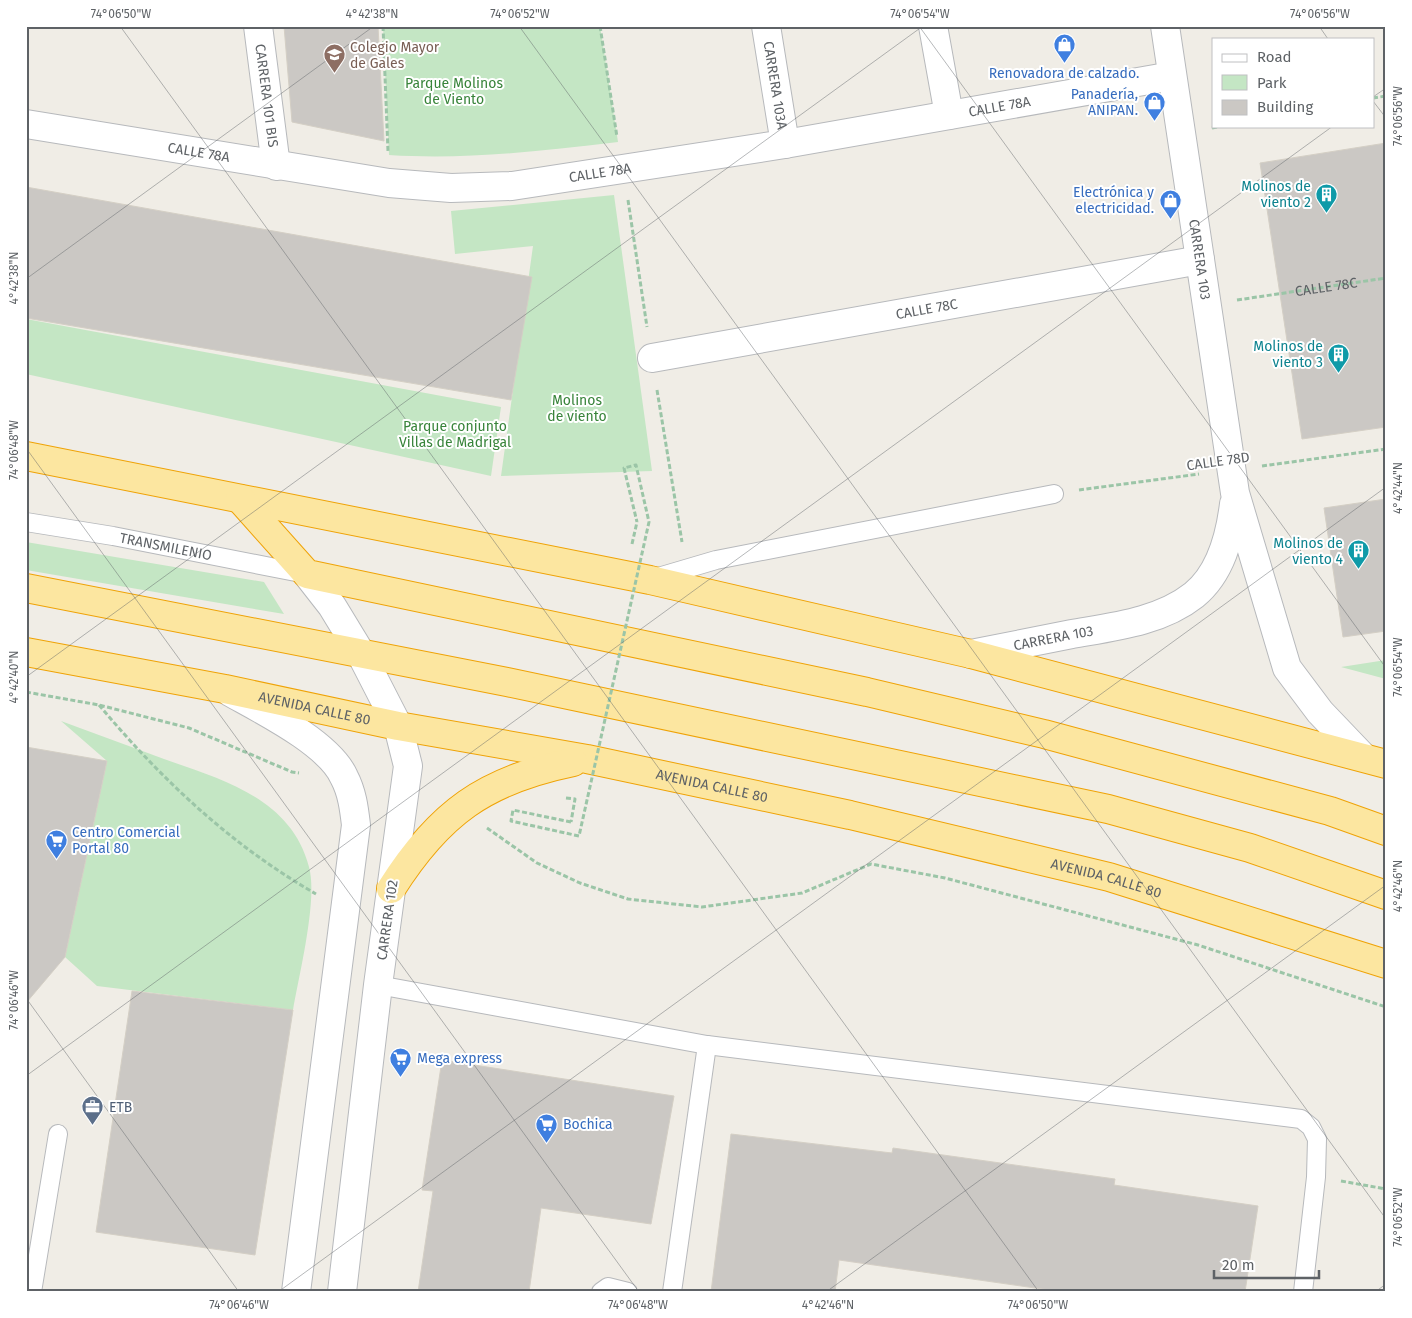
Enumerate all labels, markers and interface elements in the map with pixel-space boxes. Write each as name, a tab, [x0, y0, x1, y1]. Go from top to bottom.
text: 74°06'50"W	[91, 7, 151, 21]
text: 4°42'38"N	[346, 7, 398, 21]
text: 74°06'52"W	[490, 7, 550, 21]
text: 74°06'54"W	[890, 7, 950, 21]
text: 74°06'56"W	[1290, 7, 1350, 21]
shop icon: Renovadora de calzado.	[1052, 33, 1076, 64]
legend	[1212, 38, 1374, 128]
place label: Colegio Mayor de Gales	[350, 39, 440, 72]
street label: CARRERA 103A	[760, 40, 791, 131]
street label: CARRERA 101 BIS	[251, 43, 282, 149]
school or university icon: Colegio Mayor de Gales	[322, 43, 346, 74]
text: Road	[1257, 48, 1292, 66]
place label: Renovadora de calzado.	[989, 65, 1139, 82]
text: Park	[1257, 74, 1287, 92]
park label: Parque Molinos de Viento	[405, 75, 503, 108]
place label: Panadería, ANIPAN.	[1071, 86, 1138, 119]
text: 74°06'56"W	[1391, 86, 1405, 146]
shop icon: Panadería, ANIPAN.	[1142, 90, 1166, 121]
street label: CALLE 78A	[967, 93, 1032, 121]
text: Building	[1257, 98, 1313, 116]
street label: CALLE 78A	[166, 139, 231, 166]
street label: CALLE 78A	[568, 160, 632, 186]
place label: Molinos de viento 2	[1241, 178, 1311, 211]
building icon: Molinos de viento 2	[1315, 182, 1339, 213]
place label: Electrónica y electricidad.	[1073, 184, 1154, 217]
shop icon: Electrónica y electricidad.	[1158, 188, 1182, 219]
street label: CARRERA 103	[1185, 218, 1214, 301]
text: 4°42'38"N	[7, 252, 21, 304]
street label: CALLE 78C	[1294, 274, 1358, 300]
street label: CALLE 78C	[894, 295, 959, 323]
place label: Molinos de viento 3	[1253, 338, 1323, 371]
building icon: Molinos de viento 3	[1327, 342, 1351, 373]
park label: Molinos de viento	[547, 392, 607, 425]
park label: Parque conjunto Villas de Madrigal	[399, 418, 511, 451]
text: 74°06'48"W	[7, 420, 21, 480]
street label: CALLE 78D	[1185, 449, 1251, 474]
text: 4°42'44"N	[1391, 462, 1405, 514]
street label: TRANSMILENIO	[118, 530, 213, 564]
place label: Molinos de viento 4	[1273, 535, 1344, 568]
building icon: Molinos de viento 4	[1347, 539, 1371, 570]
street label: CARRERA 103	[1012, 623, 1095, 654]
text: 74°06'54"W	[1391, 637, 1405, 697]
text: 4°42'40"N	[7, 651, 21, 703]
street label: AVENIDA CALLE 80	[257, 688, 372, 729]
street label: AVENIDA CALLE 80	[654, 766, 770, 806]
place label: Centro Comercial Portal 80	[72, 824, 180, 857]
supermarket icon: Centro Comercial Portal 80	[44, 828, 68, 859]
street label: AVENIDA CALLE 80	[1049, 855, 1164, 902]
text: 4°42'46"N	[1391, 860, 1405, 912]
street label: CARRERA 102	[373, 879, 402, 961]
text: 74°06'46"W	[7, 970, 21, 1030]
supermarket icon: Mega express	[389, 1046, 413, 1077]
place label: Mega express	[417, 1050, 502, 1067]
office icon: ETB	[81, 1095, 105, 1126]
place label: ETB	[109, 1099, 132, 1116]
supermarket icon: Bochica	[535, 1112, 559, 1143]
place label: Bochica	[563, 1116, 613, 1133]
text: 74°06'52"W	[1391, 1187, 1405, 1247]
scale bar	[1214, 1248, 1320, 1280]
text: 20 m	[1222, 1256, 1255, 1274]
text: 74°06'46"W	[209, 1298, 269, 1312]
text: 74°06'48"W	[608, 1298, 668, 1312]
text: 4°42'46"N	[802, 1298, 854, 1312]
text: 74°06'50"W	[1008, 1298, 1068, 1312]

